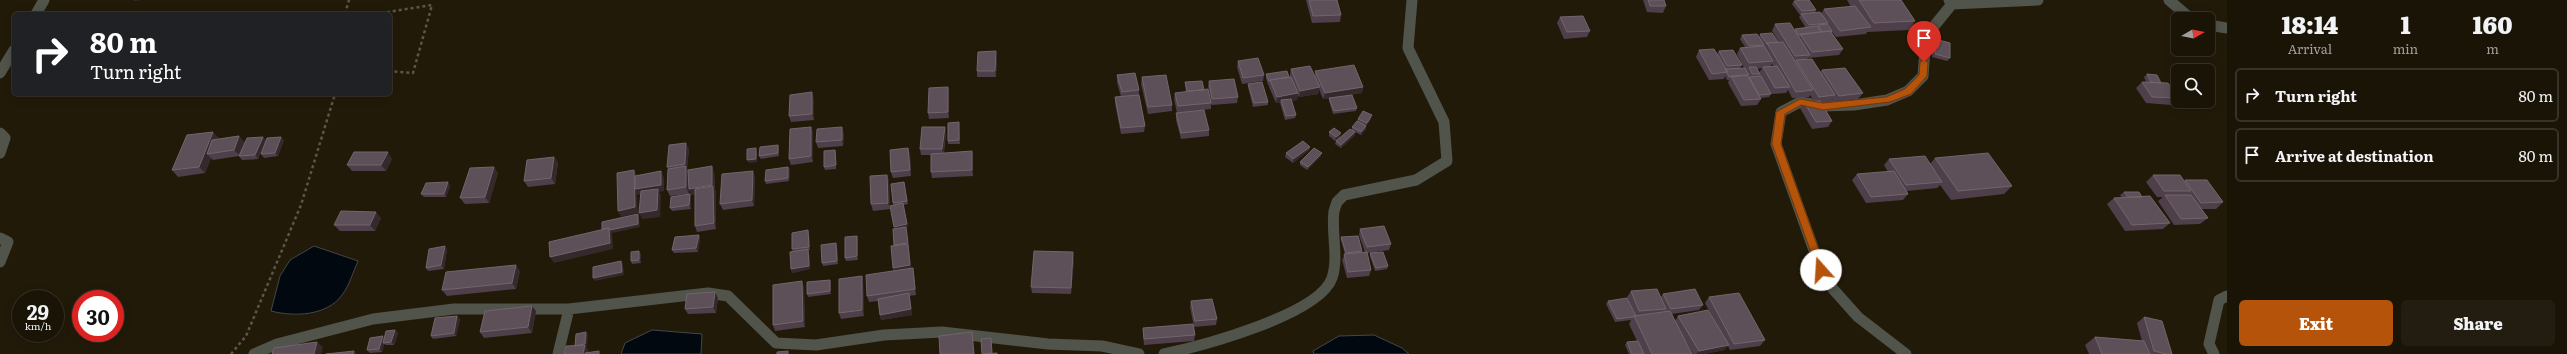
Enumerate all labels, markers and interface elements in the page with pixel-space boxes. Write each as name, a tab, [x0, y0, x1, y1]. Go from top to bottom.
text: 18:14	[2281, 6, 2338, 41]
text: 1	[2400, 6, 2410, 41]
text: 160	[2473, 6, 2513, 41]
north arrow	[2171, 12, 2215, 56]
map controls	[2171, 12, 2215, 108]
text: 80 m	[90, 20, 157, 62]
pin	[1907, 21, 1941, 62]
icon: arrive	[1913, 27, 1935, 49]
icon: right	[24, 28, 76, 80]
text: Arrival	[2288, 39, 2332, 58]
text: min	[2393, 39, 2418, 58]
text: m	[2486, 39, 2499, 58]
text: Turn right	[90, 58, 181, 85]
button: search	[2171, 64, 2215, 108]
icon: right	[2241, 84, 2263, 106]
text: Turn right	[2275, 84, 2357, 107]
text: 80 m	[2519, 84, 2553, 107]
icon: arrive	[2241, 144, 2263, 166]
text: Arrive at destination	[2275, 144, 2434, 167]
text: 80 m	[2519, 144, 2553, 167]
position arrow	[1800, 249, 1842, 291]
speed limit sign: 30	[72, 290, 124, 342]
text: 29	[27, 296, 49, 326]
button: Exit	[2239, 300, 2393, 346]
button: Share	[2401, 300, 2555, 346]
text: km/h	[25, 318, 51, 333]

